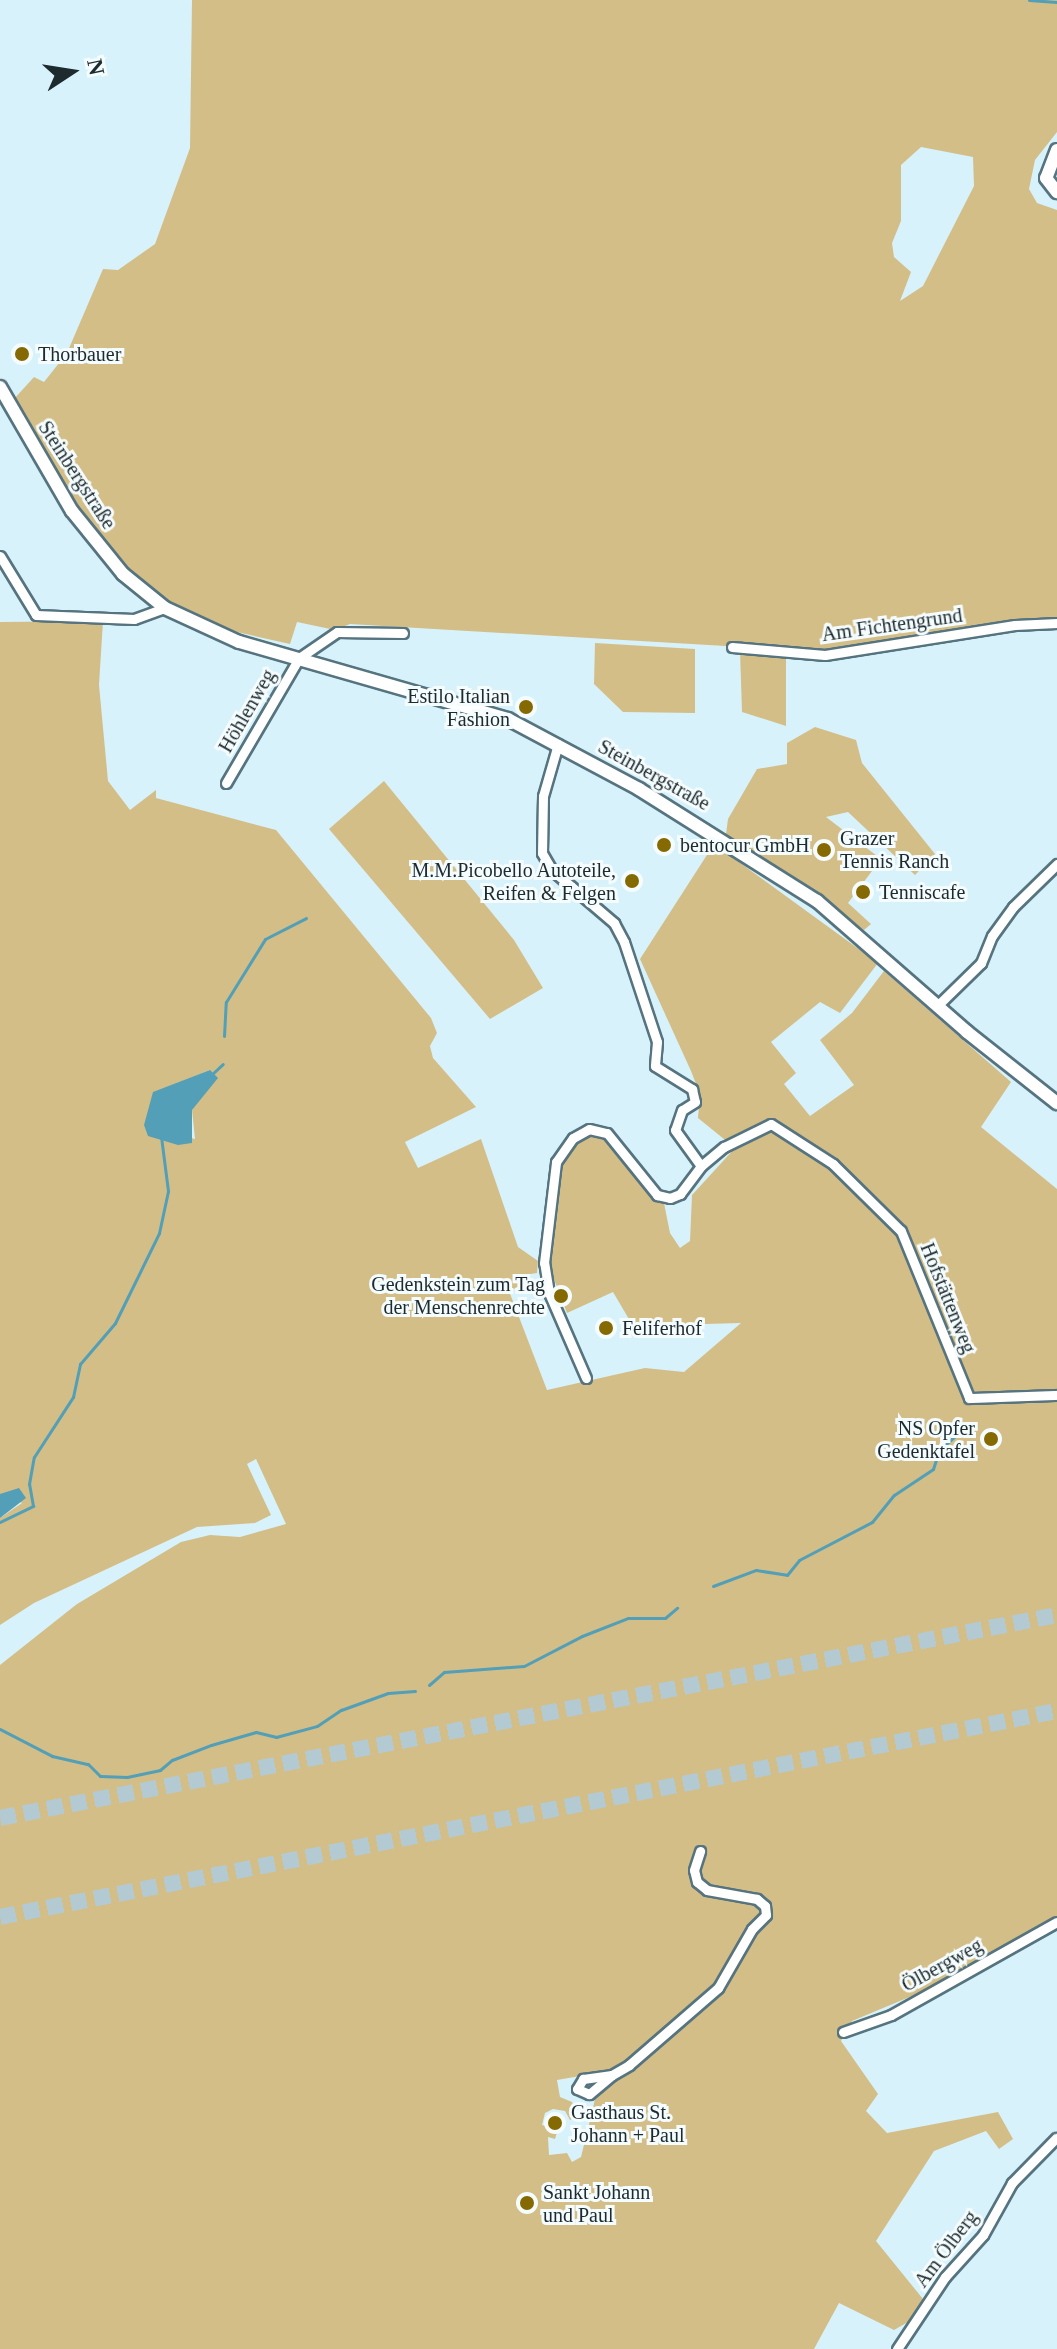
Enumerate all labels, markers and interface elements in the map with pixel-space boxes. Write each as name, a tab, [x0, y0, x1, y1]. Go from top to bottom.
north arrow	[32, 32, 112, 112]
text: N	[82, 57, 110, 77]
place label: Thorbauer	[38, 342, 121, 366]
marker: Thorbauer	[13, 345, 31, 363]
street label: Steinbergstraße	[33, 416, 121, 534]
street label: Am Fichtengrund	[820, 603, 964, 647]
street label: Höhlenweg	[214, 665, 280, 757]
place label: Estilo Italian Fashion	[407, 684, 510, 731]
marker: Estilo Italian Fashion	[517, 698, 535, 716]
street label: Steinbergstraße	[594, 734, 714, 816]
place label: Grazer Tennis Ranch	[840, 826, 949, 873]
place label: bentocur GmbH	[680, 833, 809, 857]
marker: bentocur GmbH	[655, 836, 673, 854]
marker: Grazer Tennis Ranch	[815, 841, 833, 859]
place label: M.M.Picobello Autoteile, Reifen & Felgen	[410, 858, 616, 905]
marker: M.M.Picobello Autoteile, Reifen & Felgen	[623, 872, 641, 890]
place label: Tenniscafe	[879, 880, 965, 904]
marker: Tenniscafe	[854, 883, 872, 901]
street label: Hofstättenweg	[915, 1239, 981, 1357]
place label: Gedenkstein zum Tag der Menschenrechte	[371, 1272, 545, 1319]
marker: Gedenkstein zum Tag der Menschenrechte	[552, 1287, 570, 1305]
place label: Feliferhof	[622, 1316, 702, 1340]
marker: Feliferhof	[597, 1319, 615, 1337]
place label: NS Opfer Gedenktafel	[877, 1416, 975, 1463]
marker: NS Opfer Gedenktafel	[982, 1430, 1000, 1448]
street label: Ölbergweg	[897, 1933, 987, 1997]
place label: Gasthaus St. Johann + Paul	[571, 2100, 684, 2147]
marker: Gasthaus St. Johann + Paul	[546, 2114, 564, 2132]
place label: Sankt Johann und Paul	[543, 2180, 650, 2227]
marker: Sankt Johann und Paul	[518, 2194, 536, 2212]
street label: Am Ölberg	[909, 2206, 983, 2292]

